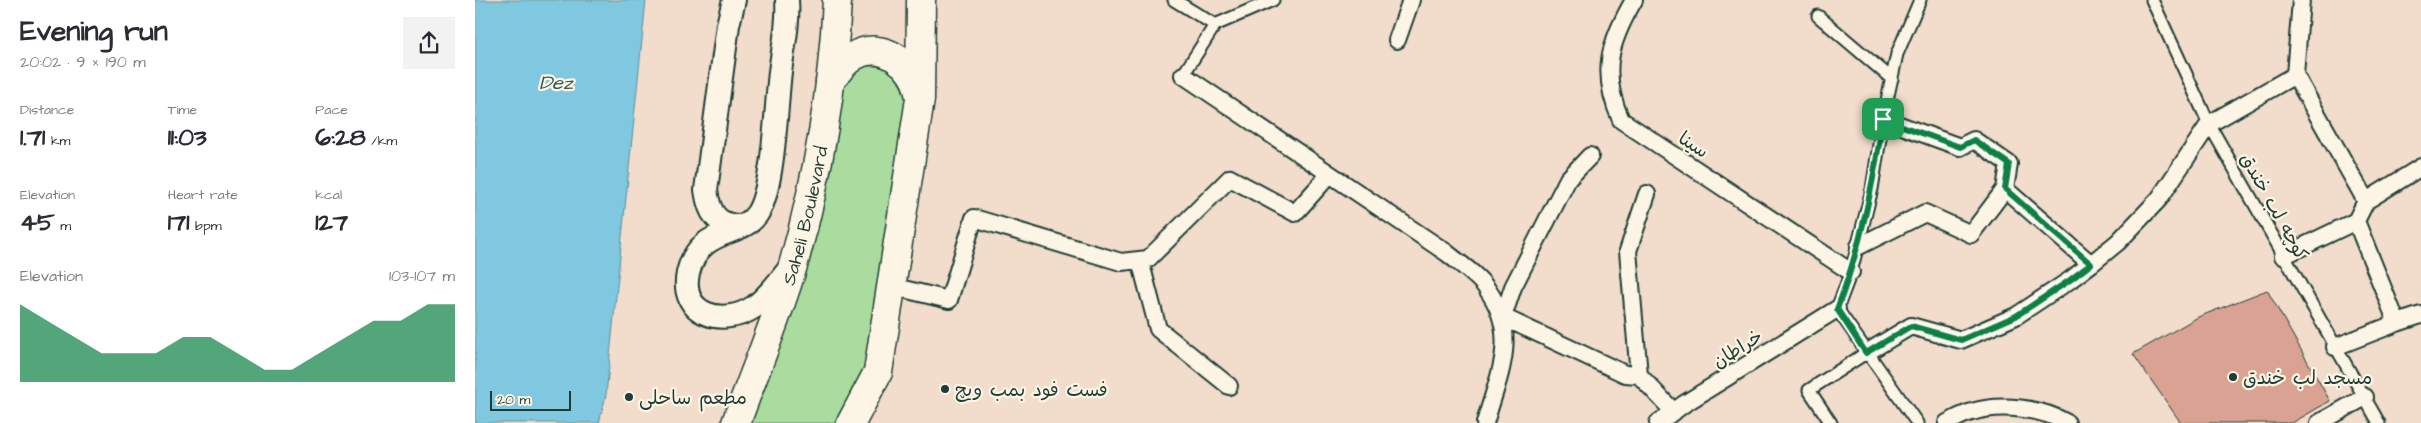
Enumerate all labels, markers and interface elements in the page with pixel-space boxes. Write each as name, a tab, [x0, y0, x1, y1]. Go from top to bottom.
text: Evening run	[20, 12, 168, 51]
button: share	[403, 17, 455, 69]
text: 20:02 · 9 × 190 m	[20, 51, 146, 73]
water label: Dez	[539, 69, 574, 97]
pin	[1862, 98, 1904, 140]
text: Distance	[20, 100, 74, 120]
text: Time	[168, 100, 197, 120]
text: Pace	[315, 100, 348, 120]
icon: arrive	[1869, 105, 1897, 133]
text: 1.71	[20, 120, 45, 155]
text: 11:03	[168, 120, 207, 155]
text: 6:28	[315, 120, 366, 155]
street label: سینا	[1673, 125, 1714, 165]
text: km	[45, 131, 70, 151]
text: /km	[366, 131, 397, 151]
street label: Saheli Boulevard	[776, 144, 835, 289]
street label: کوچه لب خندق	[2233, 148, 2314, 265]
text: Elevation	[20, 185, 75, 205]
text: Heart rate	[168, 185, 238, 205]
text: kcal	[315, 185, 342, 205]
text: 45	[20, 205, 55, 240]
text: 171	[168, 205, 189, 240]
text: 127	[315, 205, 348, 240]
text: m	[55, 216, 71, 236]
text: bpm	[189, 216, 222, 236]
text: Elevation	[20, 265, 83, 287]
text: 103–107 m	[389, 265, 455, 287]
street label: خراطان	[1707, 323, 1768, 375]
place label: مسجد لب خندق	[2243, 365, 2372, 392]
marker: مسجد لب خندق	[2227, 371, 2239, 383]
place label: فست فود بمب ویچ	[955, 377, 1108, 404]
marker: فست فود بمب ویچ	[939, 383, 951, 395]
place label: مطعم ساحلى	[639, 385, 747, 412]
scale bar	[490, 388, 571, 411]
text: 20 m	[497, 390, 530, 410]
marker: مطعم ساحلى	[623, 391, 635, 403]

